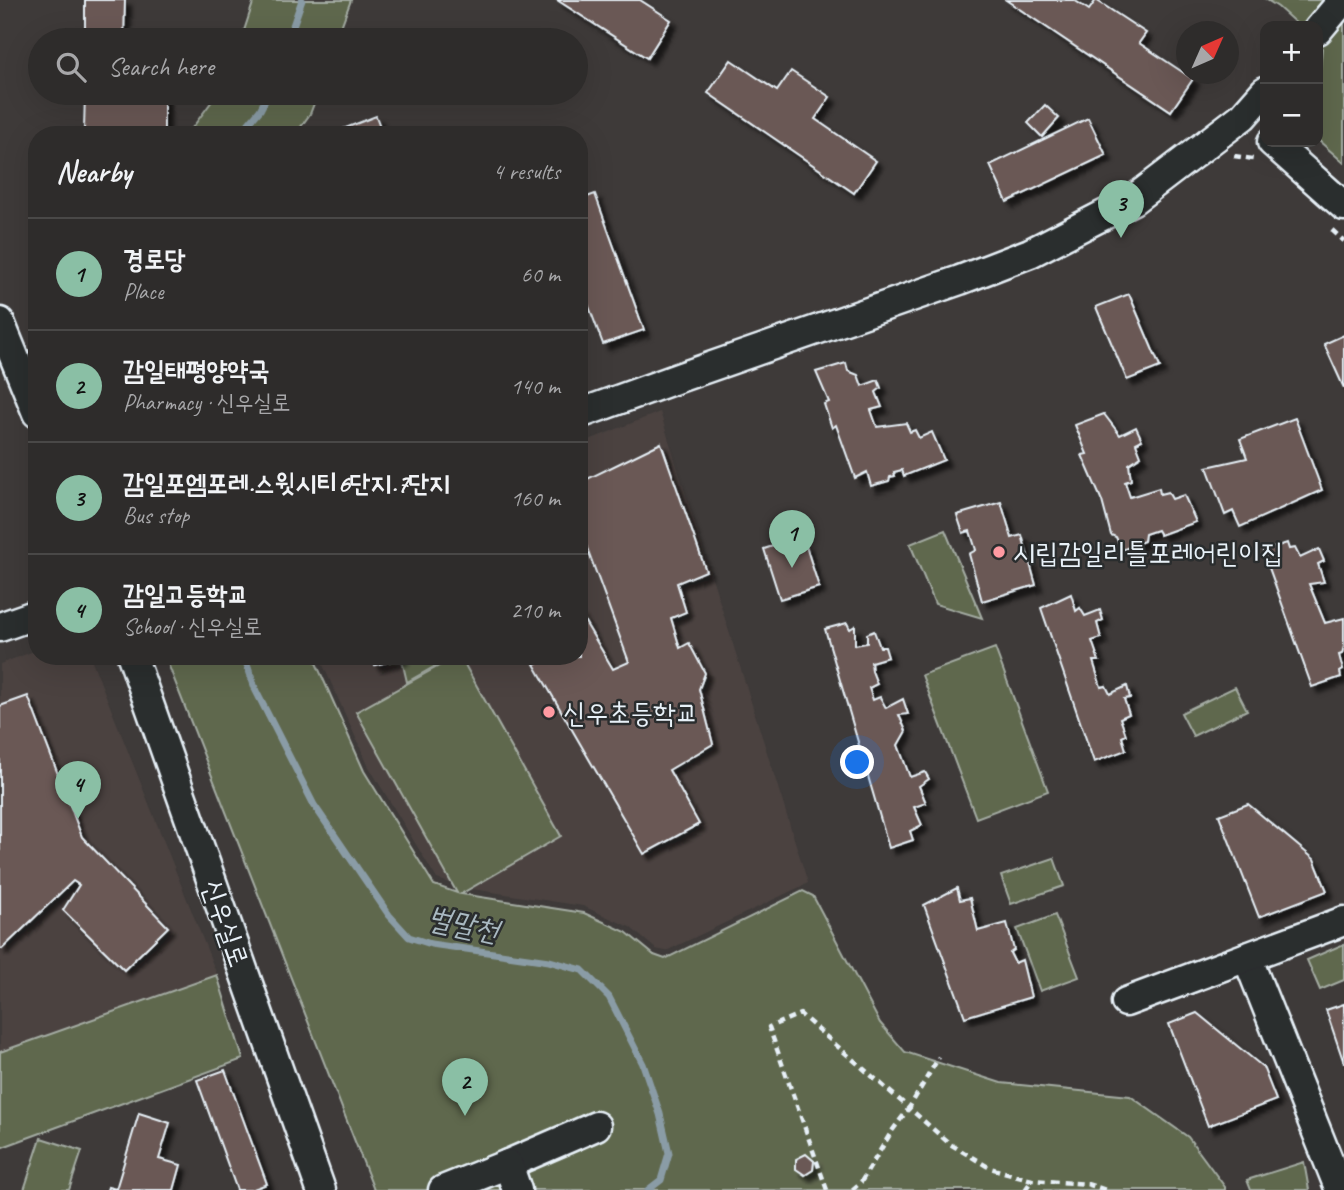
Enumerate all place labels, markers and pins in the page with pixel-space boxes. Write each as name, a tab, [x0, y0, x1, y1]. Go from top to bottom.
pin: 3	[1098, 180, 1144, 238]
pin: 1	[769, 510, 815, 568]
place label: 시립감일리틀포레어린이집	[1013, 535, 1283, 570]
marker: 시립감일리틀포레어린이집	[991, 544, 1007, 560]
place label: 신우초등학교	[563, 695, 698, 730]
marker: 신우초등학교	[541, 704, 557, 720]
pin: 4	[55, 761, 101, 819]
pin: 2	[442, 1058, 488, 1116]

